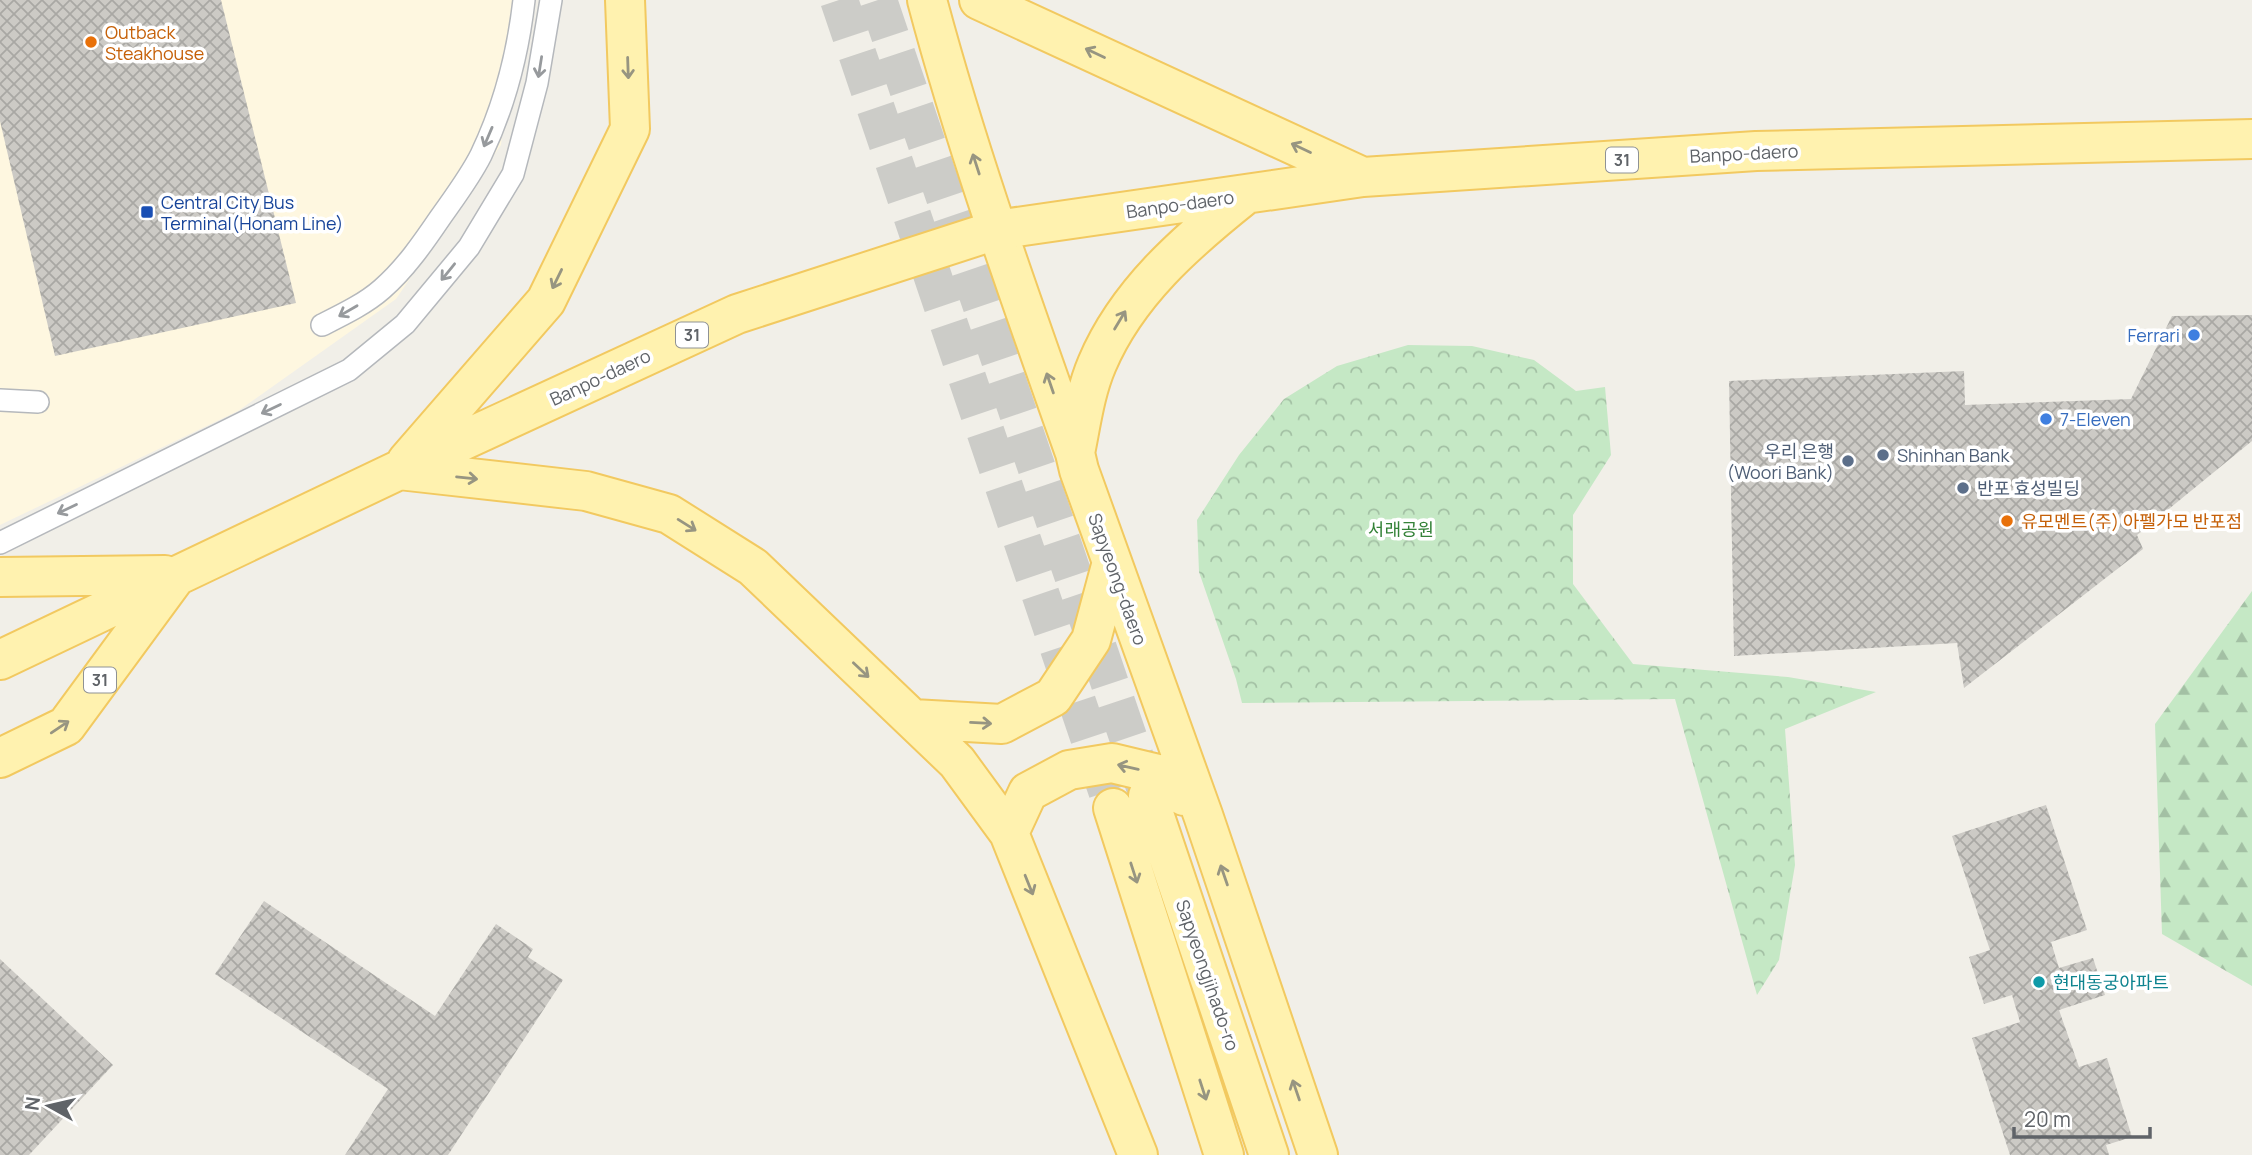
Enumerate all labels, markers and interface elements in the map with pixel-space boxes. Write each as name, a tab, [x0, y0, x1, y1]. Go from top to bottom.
place label: Outback Steakhouse	[105, 20, 204, 65]
marker: Outback Steakhouse	[83, 34, 99, 50]
one-way arrow	[1085, 46, 1106, 59]
one-way arrow	[533, 56, 546, 78]
one-way arrow	[621, 56, 634, 79]
one-way arrow	[481, 125, 494, 147]
street label: Banpo-daero	[1689, 138, 1799, 168]
one-way arrow	[1291, 141, 1312, 155]
road number: 31	[1606, 148, 1638, 172]
one-way arrow	[968, 154, 981, 176]
street label: Banpo-daero	[1124, 185, 1236, 223]
place label: Central City Bus Terminal(Honam Line)	[161, 190, 343, 235]
marker: Central City Bus Terminal(Honam Line)	[139, 204, 155, 220]
one-way arrow	[440, 262, 456, 280]
one-way arrow	[549, 268, 563, 289]
one-way arrow	[338, 305, 359, 318]
one-way arrow	[1114, 311, 1128, 331]
road number: 31	[676, 322, 708, 348]
place label: Ferrari	[2127, 323, 2180, 347]
marker: Ferrari	[2186, 327, 2202, 343]
street label: Banpo-daero	[546, 343, 654, 411]
one-way arrow	[1043, 372, 1056, 394]
one-way arrow	[261, 403, 282, 417]
place label: 7-Eleven	[2060, 407, 2131, 431]
marker: 7-Eleven	[2038, 411, 2054, 427]
place label: 우리 은행 (Woori Bank)	[1727, 439, 1834, 484]
place label: Shinhan Bank	[1897, 443, 2010, 467]
marker: Shinhan Bank	[1875, 447, 1891, 463]
marker: 우리 은행 (Woori Bank)	[1840, 453, 1856, 469]
one-way arrow	[455, 471, 478, 484]
place label: 반포 효성빌딩	[1977, 476, 2080, 500]
marker: 반포 효성빌딩	[1955, 480, 1971, 496]
one-way arrow	[57, 503, 78, 517]
place label: 유모멘트(주) 아펠가모 반포점	[2021, 509, 2242, 533]
street label: Sapyeong-daero	[1083, 510, 1153, 648]
marker: 유모멘트(주) 아펠가모 반포점	[1999, 513, 2015, 529]
park label: 서래공원	[1368, 517, 1434, 541]
one-way arrow	[677, 519, 697, 533]
one-way arrow	[852, 661, 870, 678]
road number: 31	[84, 667, 116, 692]
one-way arrow	[969, 717, 992, 730]
one-way arrow	[50, 720, 69, 734]
one-way arrow	[1117, 760, 1140, 773]
one-way arrow	[1128, 862, 1141, 884]
one-way arrow	[1217, 864, 1229, 886]
one-way arrow	[1024, 874, 1037, 895]
street label: Sapyeongjihado-ro	[1171, 896, 1245, 1054]
place label: 현대동궁아파트	[2053, 970, 2169, 994]
marker: 현대동궁아파트	[2031, 974, 2047, 990]
north arrow	[14, 1071, 84, 1141]
one-way arrow	[1198, 1078, 1210, 1100]
one-way arrow	[1289, 1080, 1301, 1102]
text: N	[18, 1095, 46, 1112]
scale bar	[2014, 1096, 2150, 1140]
text: 20 m	[2024, 1105, 2071, 1133]

